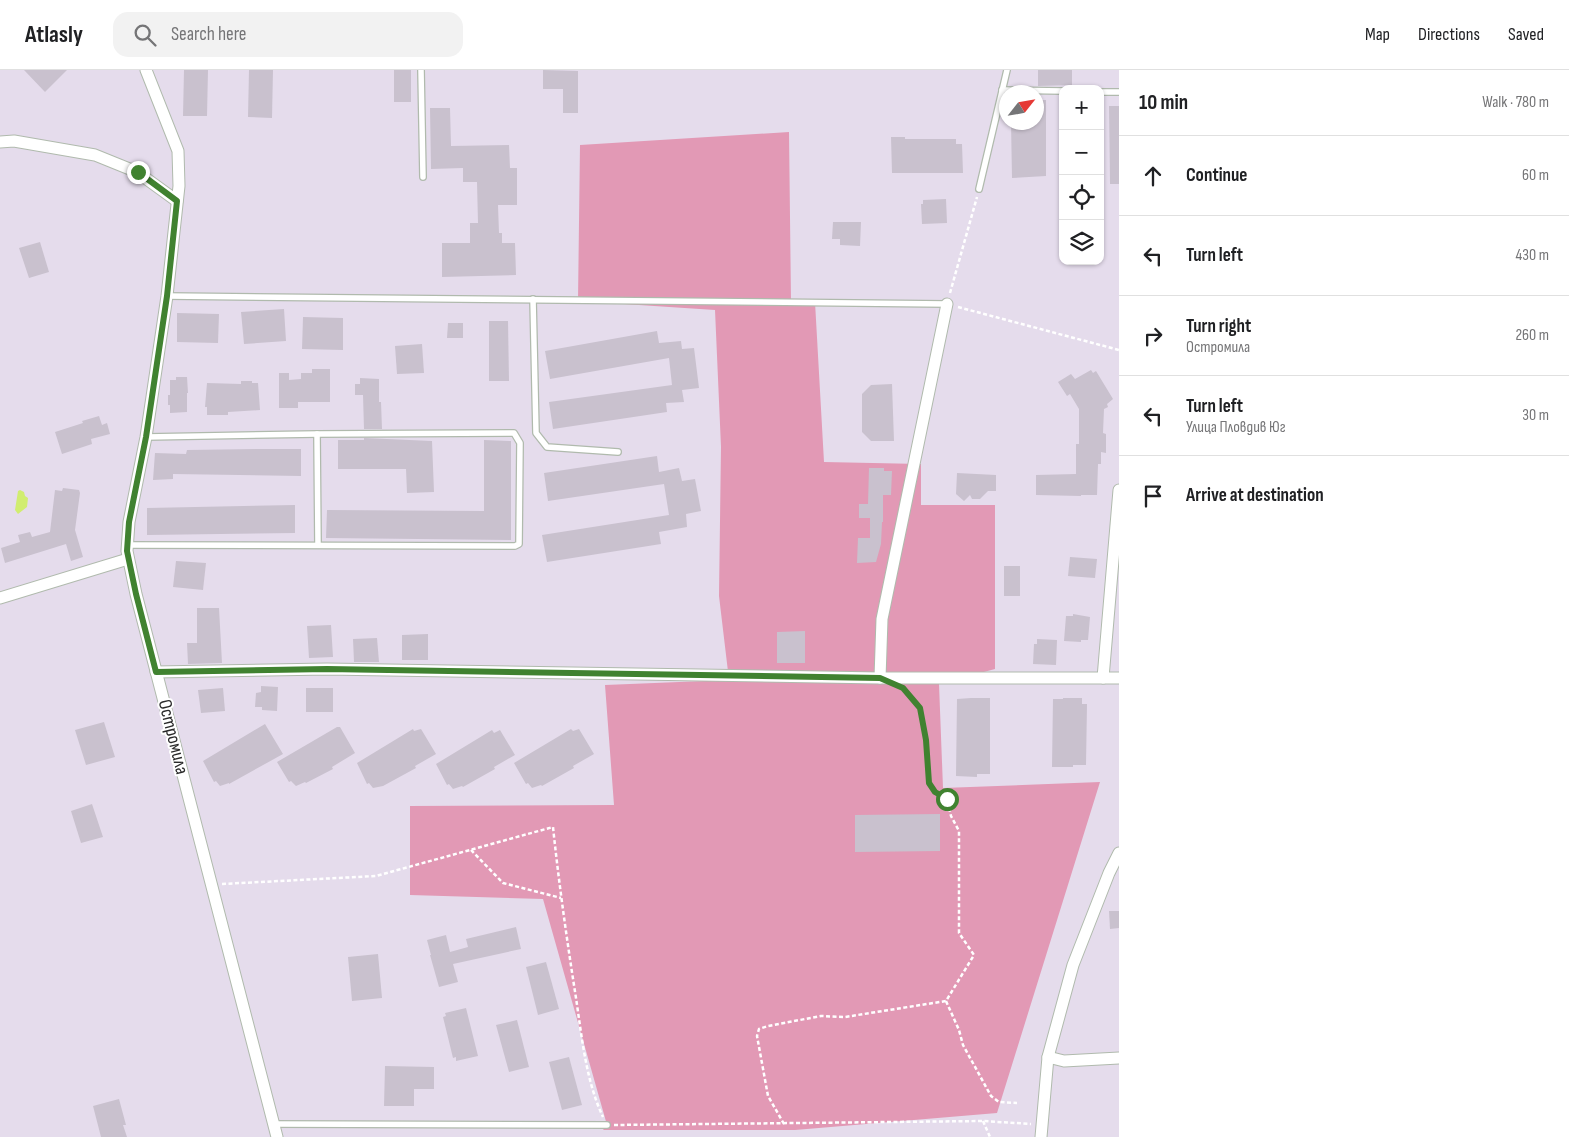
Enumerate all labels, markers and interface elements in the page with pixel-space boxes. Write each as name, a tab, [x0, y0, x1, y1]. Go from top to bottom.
search box	[113, 12, 463, 57]
text: Atlasly	[25, 20, 83, 49]
icon: search	[131, 21, 159, 49]
text: Search here	[171, 23, 246, 46]
text: Map	[1365, 24, 1390, 45]
text: Directions	[1418, 24, 1480, 45]
text: Saved	[1508, 24, 1544, 45]
north arrow	[999, 85, 1044, 130]
map controls	[1059, 85, 1104, 265]
button: +	[1059, 85, 1104, 130]
text: 10 min	[1139, 90, 1188, 115]
text: Walk · 780 m	[1482, 93, 1549, 112]
button: −	[1059, 130, 1104, 175]
route end	[127, 161, 150, 184]
icon: ahead	[1139, 162, 1167, 190]
text: Continue	[1186, 164, 1247, 187]
text: 60 m	[1522, 166, 1549, 185]
button: locate	[1059, 175, 1104, 220]
button: layers	[1059, 220, 1104, 265]
icon: left	[1139, 242, 1167, 270]
text: Turn left	[1186, 244, 1243, 267]
text: 430 m	[1516, 246, 1549, 265]
text: Turn right	[1186, 315, 1251, 338]
icon: right	[1139, 322, 1167, 350]
text: 260 m	[1515, 326, 1549, 345]
text: Остромила	[1186, 338, 1250, 357]
text: Turn left	[1186, 395, 1243, 418]
icon: left	[1139, 402, 1167, 430]
text: 30 m	[1522, 406, 1549, 425]
text: Улица Пловдив Юг	[1186, 418, 1286, 437]
icon: arrive	[1139, 482, 1167, 510]
text: Arrive at destination	[1186, 484, 1324, 507]
street label: Остромила	[153, 697, 193, 777]
route start	[936, 788, 959, 811]

